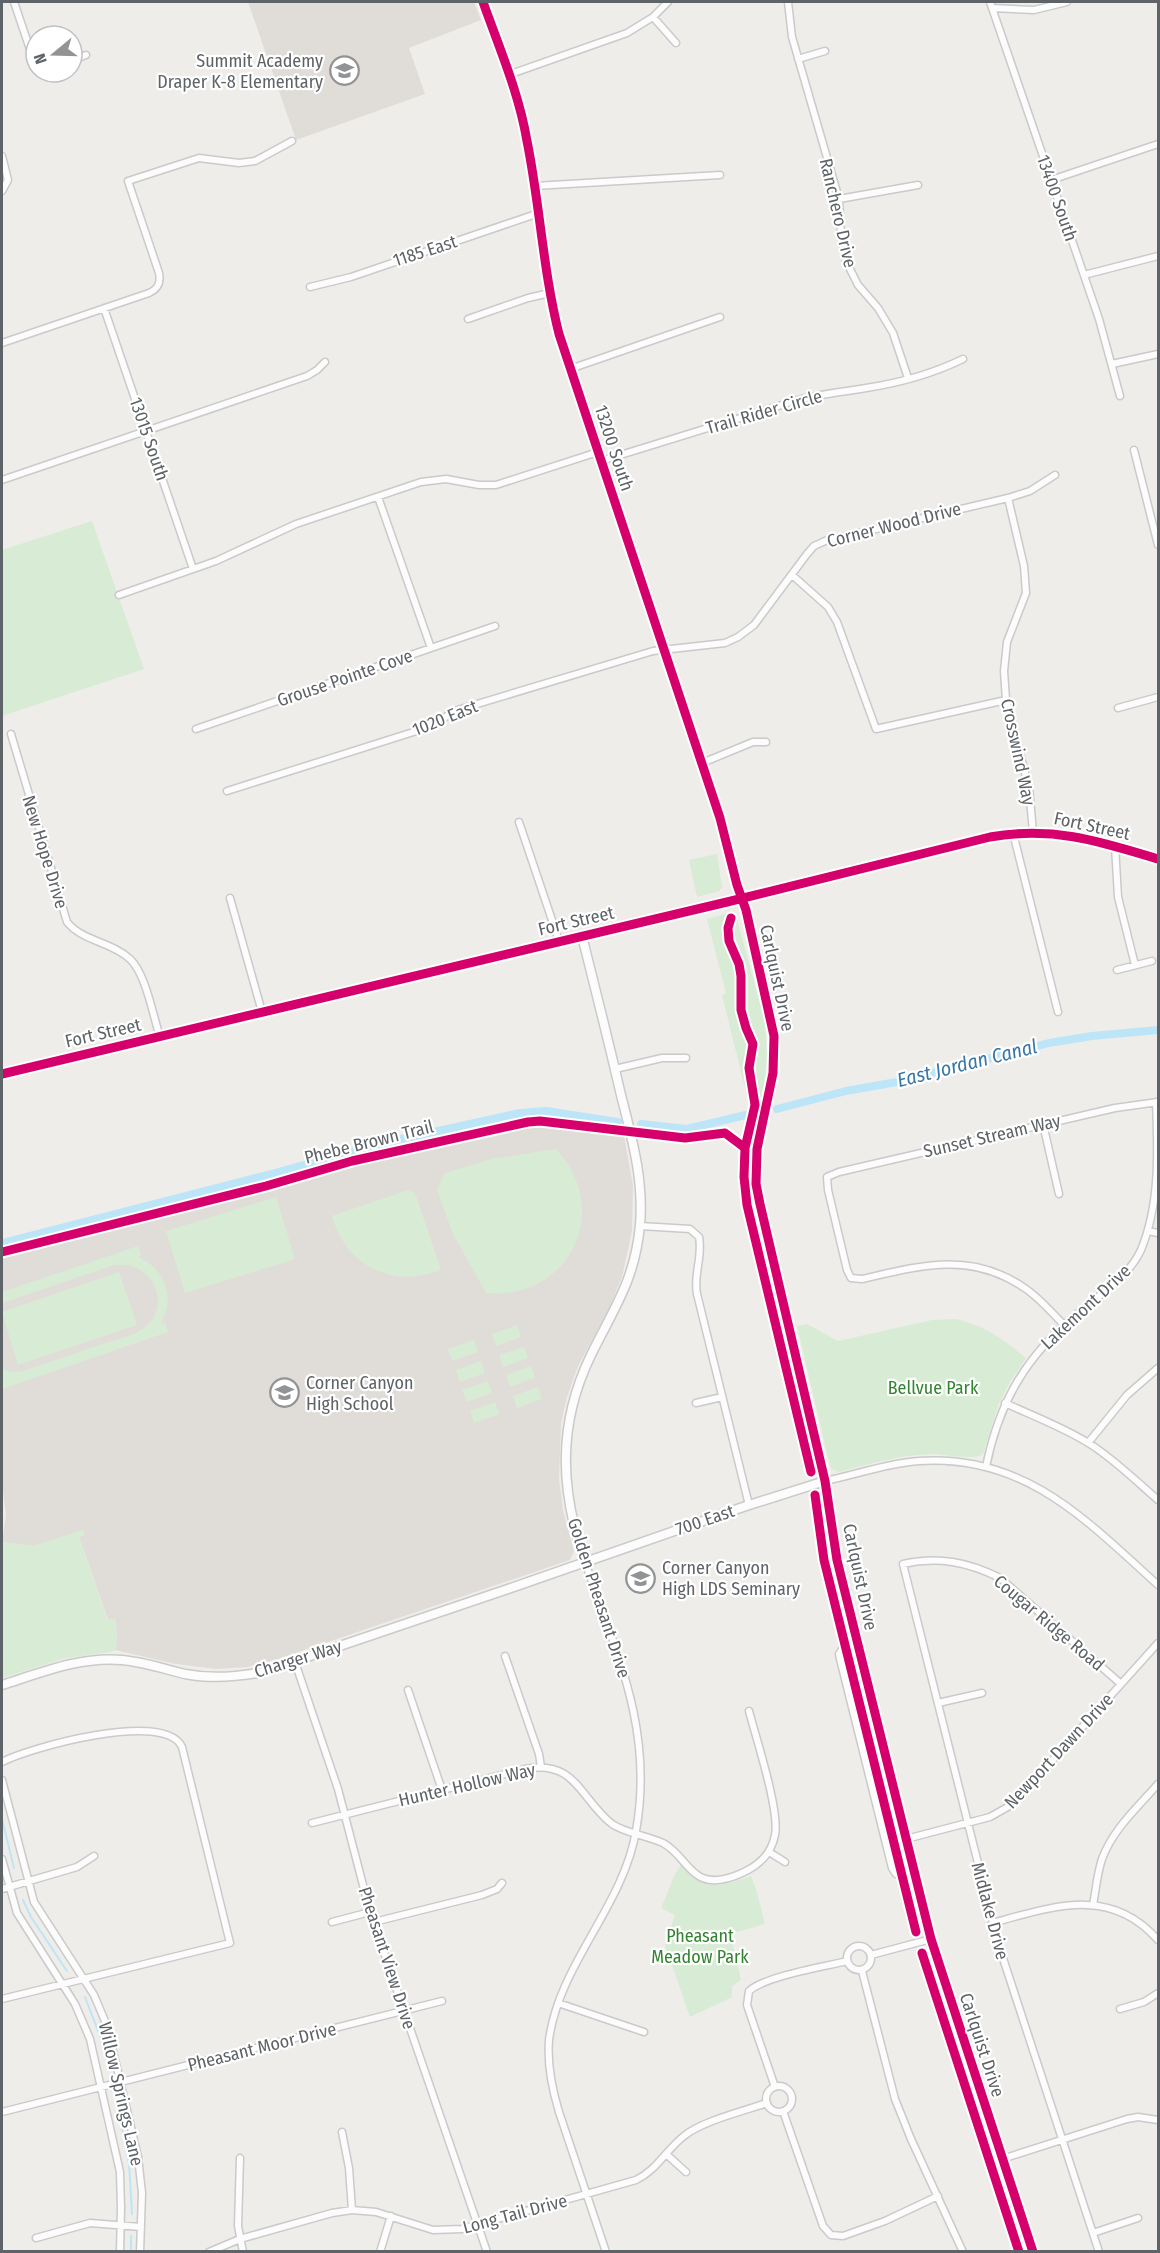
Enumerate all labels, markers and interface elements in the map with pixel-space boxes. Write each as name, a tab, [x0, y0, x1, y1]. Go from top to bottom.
north arrow	[24, 24, 84, 84]
place label: Summit Academy Draper K-8 Elementary	[157, 50, 323, 93]
text: N	[30, 51, 51, 66]
school or university icon: Summit Academy Draper K-8 Elementary	[328, 55, 360, 87]
street label: 13400 South	[1032, 152, 1082, 244]
street label: Ranchero Drive	[815, 156, 861, 270]
street label: 1185 East	[390, 230, 460, 272]
street label: Trail Rider Circle	[703, 385, 825, 439]
street label: 13015 South	[124, 394, 174, 484]
street label: 13200 South	[590, 402, 638, 494]
street label: Corner Wood Drive	[825, 498, 964, 552]
street label: Grouse Pointe Cove	[274, 644, 416, 712]
street label: 1020 East	[409, 695, 481, 741]
street label: Crosswind Way	[996, 697, 1040, 807]
street label: New Hope Drive	[17, 793, 73, 911]
street label: Fort Street	[1052, 807, 1132, 845]
street label: Fort Street	[536, 902, 616, 940]
street label: Carlquist Drive	[755, 923, 799, 1033]
street label: Fort Street	[63, 1014, 143, 1052]
water label: East Jordan Canal	[894, 1034, 1040, 1092]
street label: Sunset Stream Way	[921, 1110, 1063, 1162]
street label: Phebe Brown Trail	[302, 1115, 436, 1169]
street label: Lakemont Drive	[1037, 1260, 1136, 1354]
place label: Corner Canyon High School	[306, 1372, 413, 1415]
school or university icon: Corner Canyon High School	[269, 1377, 301, 1409]
park label: Bellvue Park	[888, 1377, 979, 1399]
street label: 700 East	[673, 1500, 737, 1540]
street label: Golden Pheasant Drive	[563, 1515, 635, 1681]
street label: Carlquist Drive	[838, 1522, 882, 1632]
place label: Corner Canyon High LDS Seminary	[662, 1557, 800, 1600]
school or university icon: Corner Canyon High LDS Seminary	[625, 1562, 657, 1594]
street label: Cougar Ridge Road	[989, 1570, 1109, 1676]
street label: Charger Way	[252, 1635, 344, 1683]
street label: Newport Dawn Drive	[1000, 1689, 1118, 1813]
street label: Hunter Hollow Way	[396, 1759, 538, 1811]
street label: Midlake Drive	[966, 1860, 1014, 1962]
street label: Pheasant View Drive	[354, 1884, 420, 2032]
park label: Pheasant Meadow Park	[651, 1925, 749, 1968]
street label: Carlquist Drive	[955, 1990, 1009, 2100]
street label: Pheasant Moor Drive	[185, 2018, 339, 2076]
street label: Willow Springs Lane	[94, 2020, 148, 2168]
street label: Long Tail Drive	[460, 2189, 570, 2238]

